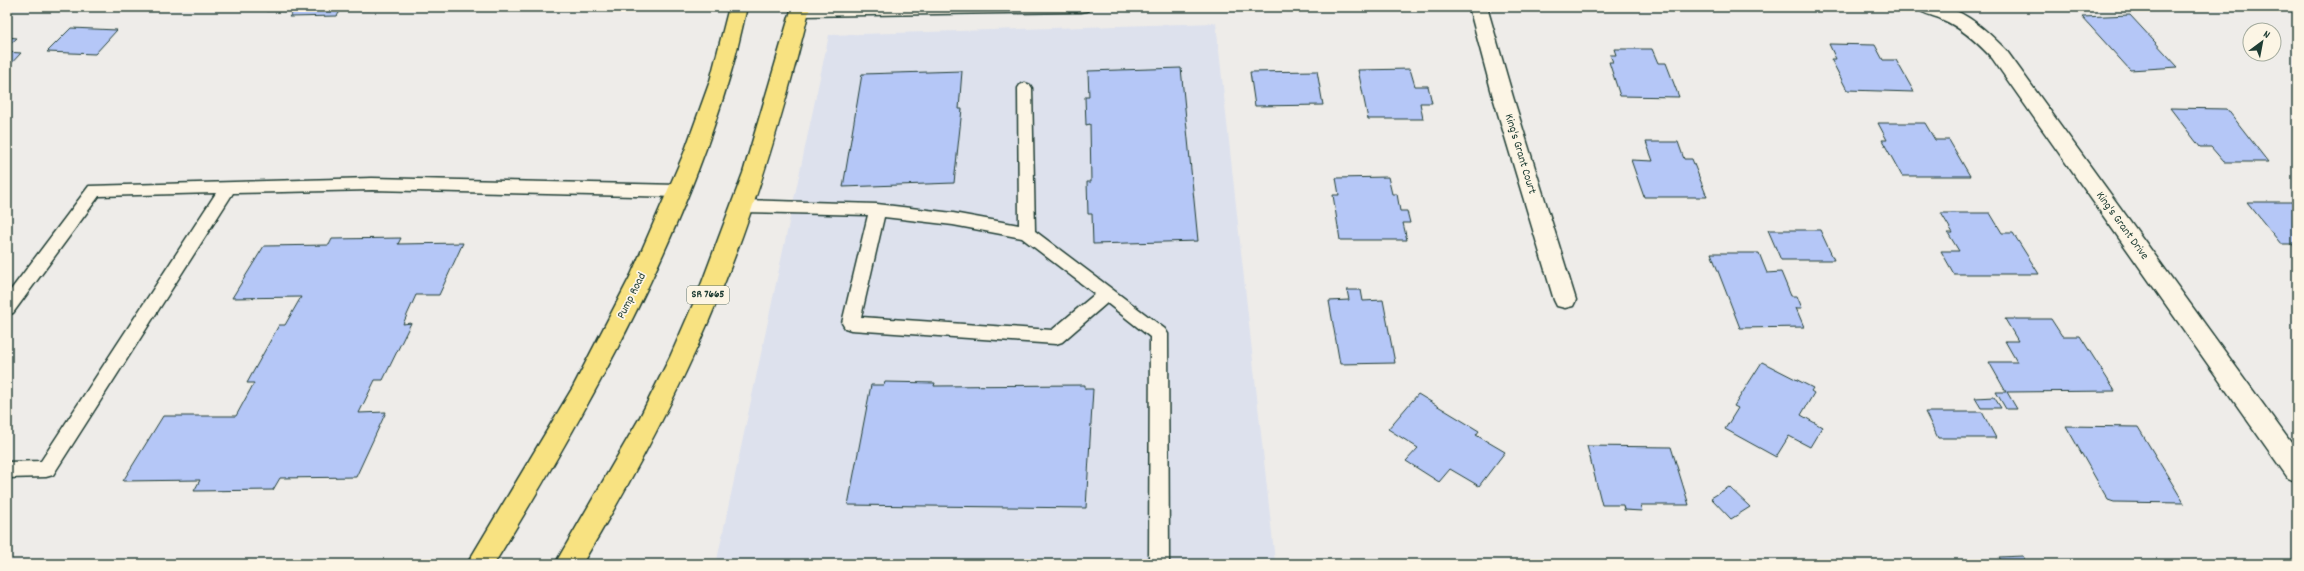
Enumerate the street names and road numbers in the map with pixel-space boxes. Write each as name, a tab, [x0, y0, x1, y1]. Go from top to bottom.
street label: King's Grant Court	[1500, 112, 1540, 197]
street label: King's Grant Drive	[2091, 188, 2153, 264]
street label: Pump Road	[613, 270, 651, 322]
road number: SR 7665	[687, 286, 729, 304]

